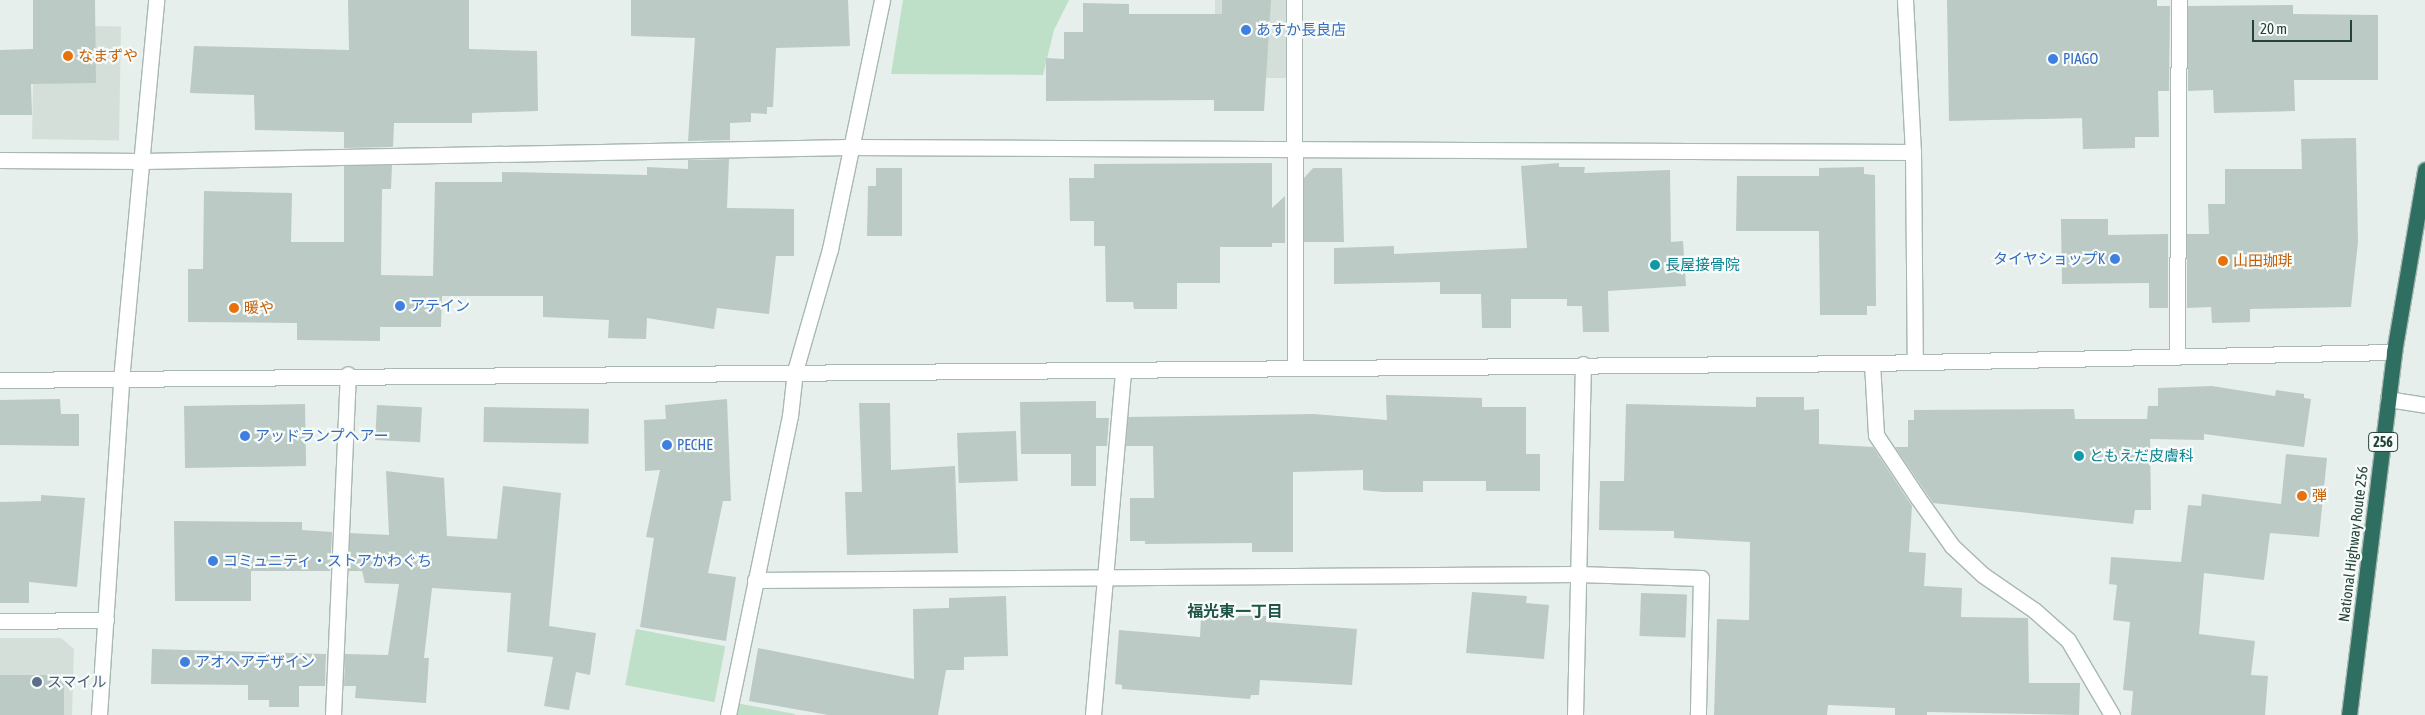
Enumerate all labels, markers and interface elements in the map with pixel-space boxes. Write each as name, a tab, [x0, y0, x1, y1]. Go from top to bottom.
scale bar	[2255, 10, 2355, 42]
text: 20 m	[2260, 20, 2287, 37]
place label: あすか長良店	[1256, 21, 1346, 39]
marker: あすか長良店	[1240, 24, 1252, 36]
place label: なまずや	[78, 47, 138, 65]
marker: なまずや	[62, 50, 74, 62]
place label: PIAGO	[2063, 50, 2098, 68]
marker: PIAGO	[2047, 53, 2059, 65]
place label: タイヤショップK	[1993, 250, 2105, 268]
place label: 山田珈琲	[2233, 252, 2293, 270]
marker: タイヤショップK	[2109, 253, 2121, 265]
marker: 山田珈琲	[2217, 255, 2229, 267]
place label: 長屋接骨院	[1665, 256, 1740, 274]
marker: 長屋接骨院	[1649, 259, 1661, 271]
place label: アテイン	[410, 297, 470, 315]
place label: 暖や	[244, 299, 274, 317]
marker: アテイン	[394, 300, 406, 312]
marker: 暖や	[228, 302, 240, 314]
place label: アッドランプヘアー	[255, 427, 389, 445]
marker: アッドランプヘアー	[239, 430, 251, 442]
road number: 256	[2368, 431, 2398, 454]
place label: PECHE	[677, 436, 713, 454]
marker: PECHE	[661, 439, 673, 451]
place label: ともえだ皮膚科	[2089, 447, 2194, 465]
marker: ともえだ皮膚科	[2073, 450, 2085, 462]
street label: National Highway Route 256	[2335, 465, 2371, 623]
place label: 弾	[2312, 487, 2327, 505]
marker: 弾	[2296, 490, 2308, 502]
place label: コミュニティ・ストアかわぐち	[223, 552, 433, 570]
marker: コミュニティ・ストアかわぐち	[207, 555, 219, 567]
district label: 福光東一丁目	[1187, 601, 1283, 621]
place label: アオヘアデザイン	[195, 653, 315, 671]
marker: アオヘアデザイン	[179, 656, 191, 668]
place label: スマイル	[47, 673, 107, 691]
marker: スマイル	[31, 676, 43, 688]

